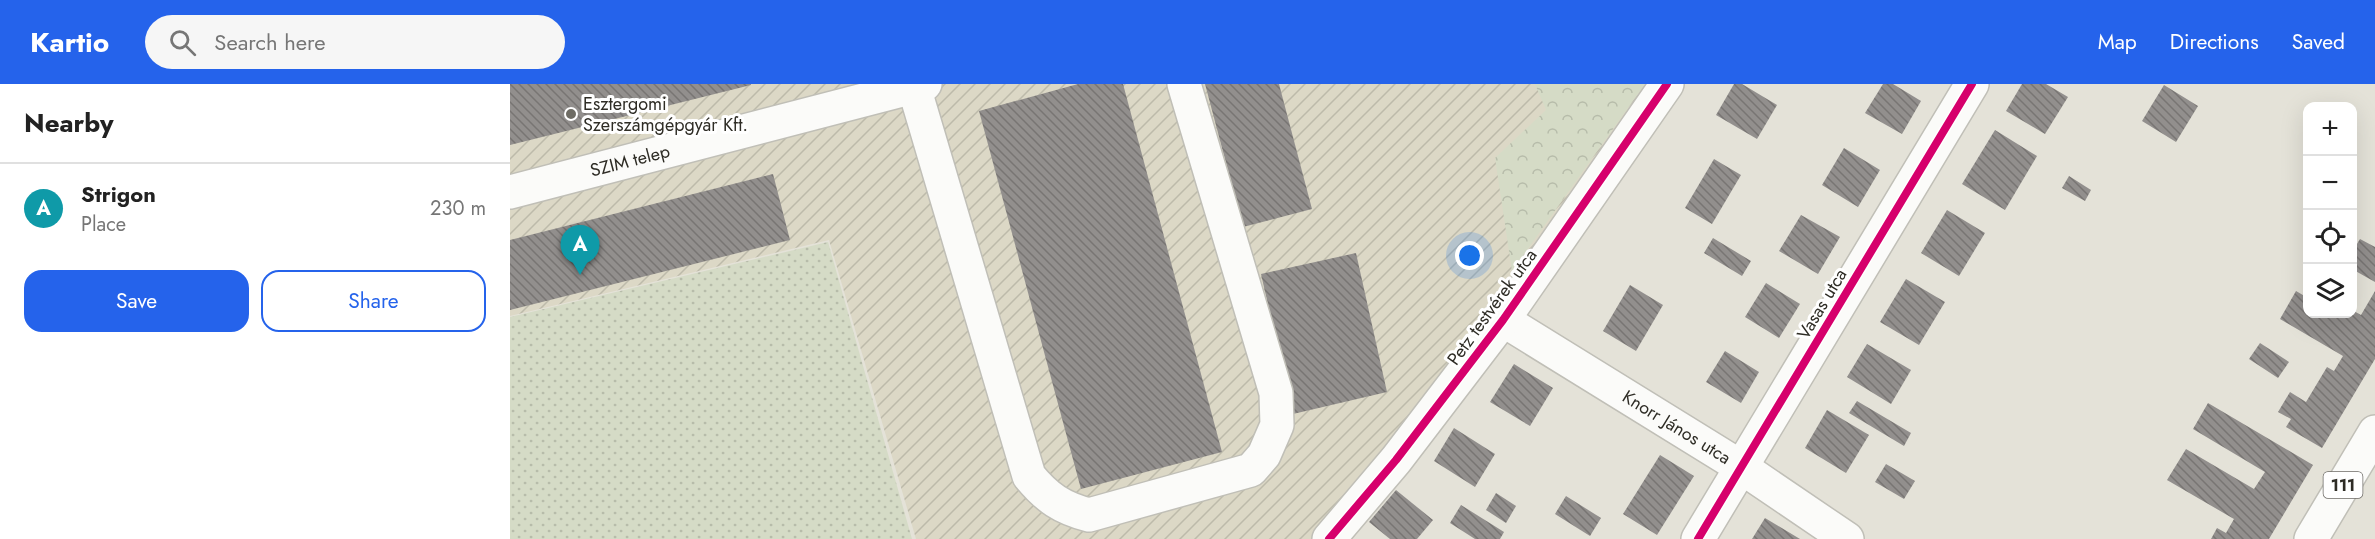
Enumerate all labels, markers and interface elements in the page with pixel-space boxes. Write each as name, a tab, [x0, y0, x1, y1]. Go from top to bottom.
search box	[145, 15, 565, 69]
text: Kartio	[30, 22, 109, 63]
icon: search	[166, 26, 199, 59]
text: Search here	[214, 26, 326, 58]
text: Map	[2098, 27, 2137, 57]
text: Directions	[2170, 27, 2259, 57]
text: Saved	[2292, 27, 2345, 57]
place label: Esztergomi Szerszámgépgyár Kft.	[583, 91, 748, 138]
map controls	[2303, 102, 2357, 318]
button: +	[2303, 102, 2357, 156]
text: Nearby	[24, 104, 113, 142]
marker: Esztergomi Szerszámgépgyár Kft.	[564, 107, 578, 121]
street label: SZIM telep	[587, 138, 673, 184]
button: −	[2303, 156, 2357, 210]
text: Strigon	[81, 178, 156, 210]
text: A	[36, 194, 51, 223]
text: 230 m	[430, 194, 486, 223]
text: Place	[81, 210, 126, 239]
button: locate	[2303, 210, 2357, 264]
pin: A	[560, 226, 600, 275]
your location	[1455, 241, 1484, 270]
street label: Petz testvérek utca	[1441, 243, 1543, 371]
street label: Vasas utca	[1791, 264, 1853, 344]
button: layers	[2303, 264, 2357, 318]
button: Save	[24, 270, 249, 332]
button: Share	[261, 270, 486, 332]
street label: Knorr János utca	[1617, 384, 1736, 471]
road number: 111	[2324, 472, 2362, 498]

